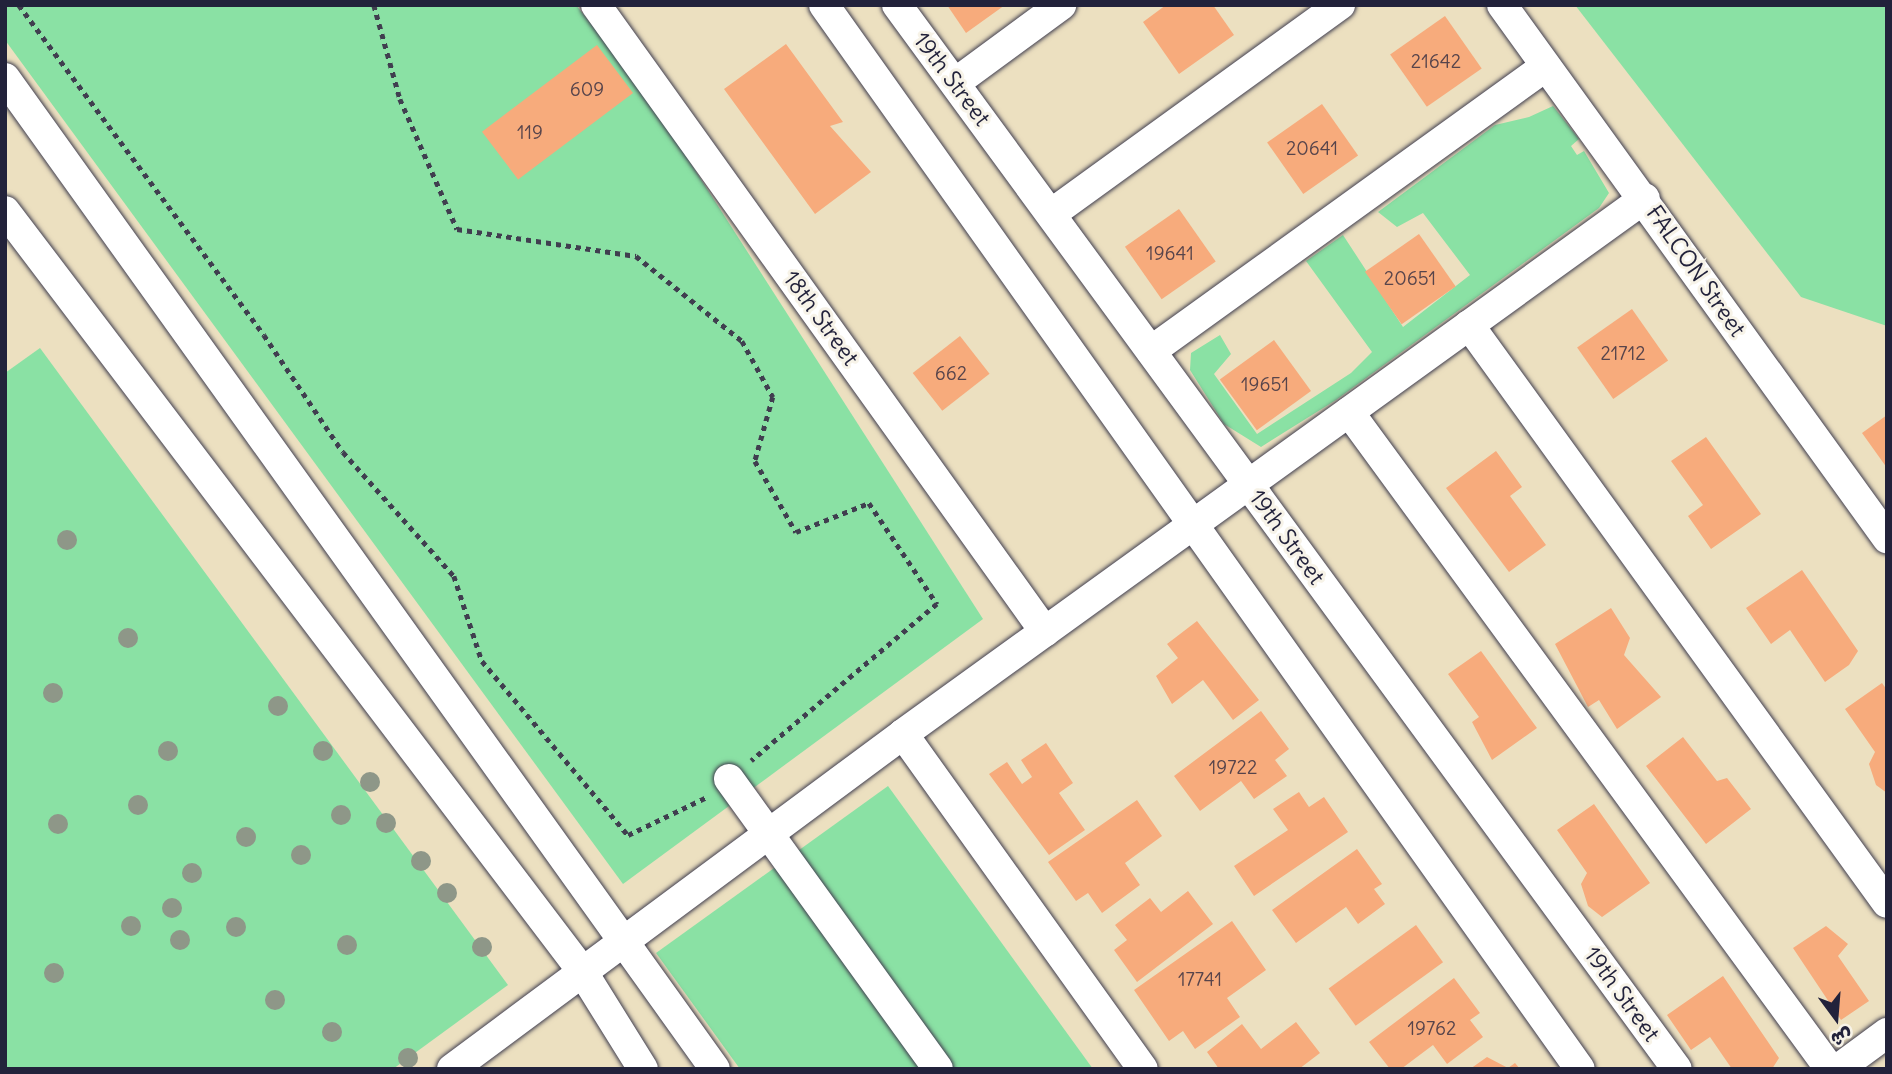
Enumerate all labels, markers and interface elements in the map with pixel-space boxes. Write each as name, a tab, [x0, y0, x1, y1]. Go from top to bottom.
street label: 19th Street	[908, 27, 996, 131]
house number: 21642	[1411, 51, 1461, 73]
house number: 609	[570, 79, 604, 101]
house number: 119	[517, 122, 543, 144]
house number: 20641	[1286, 138, 1338, 160]
street label: FALCON Street	[1641, 200, 1751, 342]
house number: 19641	[1146, 243, 1194, 265]
street label: 18th Street	[777, 265, 865, 371]
house number: 20651	[1384, 268, 1436, 290]
house number: 21712	[1600, 343, 1646, 365]
house number: 662	[935, 363, 967, 385]
house number: 19651	[1241, 374, 1289, 396]
street label: 19th Street	[1243, 484, 1331, 590]
house number: 19722	[1209, 757, 1257, 779]
street label: 19th Street	[1578, 941, 1666, 1047]
house number: 17741	[1178, 969, 1222, 991]
north arrow	[1801, 983, 1871, 1053]
house number: 19762	[1408, 1018, 1456, 1040]
text: ش	[1828, 1024, 1855, 1053]

